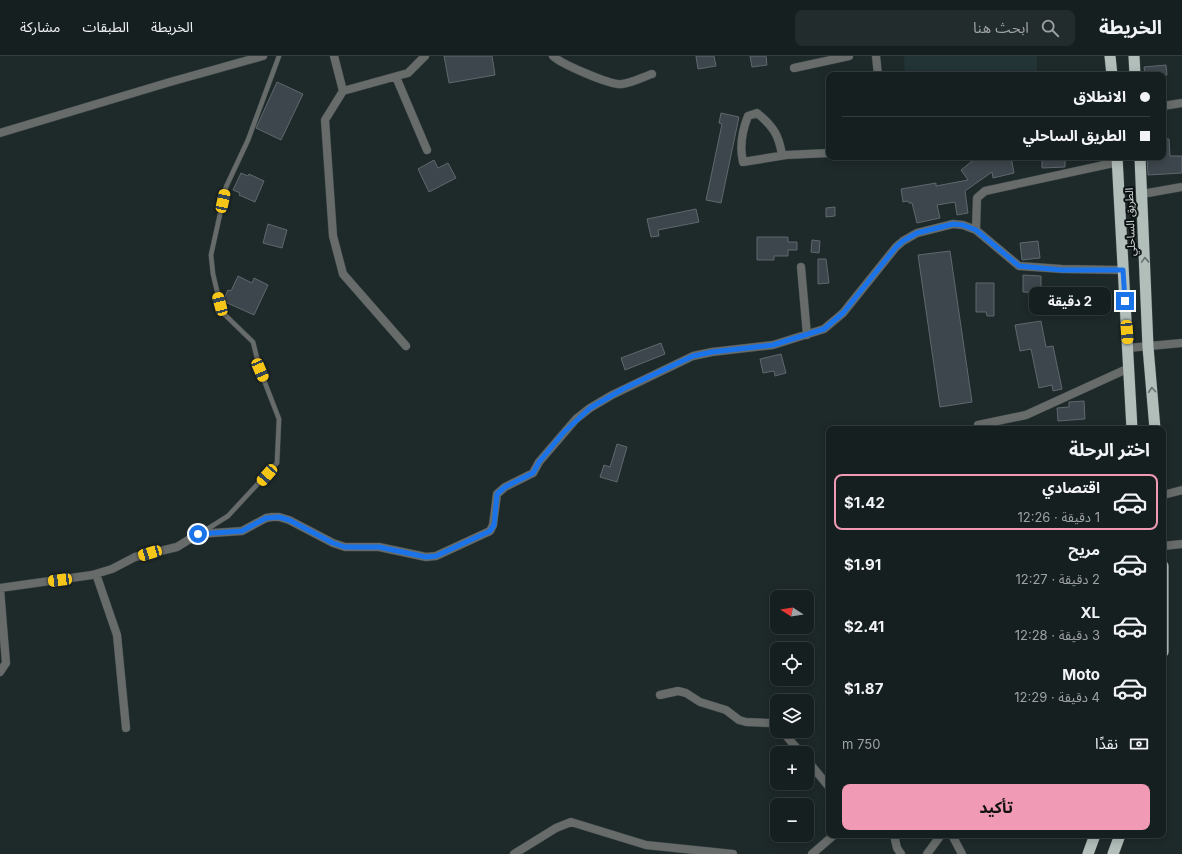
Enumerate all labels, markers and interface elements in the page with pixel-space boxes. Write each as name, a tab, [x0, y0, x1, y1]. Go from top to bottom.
search box	[795, 10, 1075, 46]
text: الخريطة	[1099, 16, 1162, 39]
icon: search	[1039, 17, 1061, 39]
text: مشاركة	[20, 18, 60, 35]
text: الطبقات	[82, 18, 129, 35]
text: الخريطة	[151, 18, 193, 35]
text: ابحث هنا	[973, 18, 1029, 37]
text: الانطلاق	[1074, 87, 1126, 106]
text: الطريق الساحلي	[1023, 126, 1126, 145]
street label: الطريق الساحلي	[1122, 187, 1141, 256]
car	[215, 188, 231, 214]
one-way arrow	[1141, 257, 1149, 263]
callout: 2 دقيقة	[1029, 287, 1111, 315]
car	[211, 291, 229, 317]
route end	[1116, 292, 1134, 310]
text: 2 دقيقة	[1048, 293, 1092, 309]
car	[1120, 320, 1134, 344]
car	[250, 357, 270, 383]
one-way arrow	[1147, 387, 1156, 393]
text: اختر الرحلة	[1069, 439, 1150, 460]
car	[255, 462, 279, 488]
text: اقتصادي	[1042, 478, 1100, 497]
icon: car	[1112, 484, 1148, 520]
text: $1.42	[844, 493, 885, 512]
text: 1 دقيقة · 12:26	[1017, 509, 1100, 525]
route start	[189, 525, 207, 543]
text: مريح	[1068, 540, 1100, 559]
car	[137, 544, 163, 562]
icon: car	[1112, 546, 1148, 582]
text: $1.91	[844, 555, 881, 574]
text: 2 دقيقة · 12:27	[1015, 571, 1100, 587]
car	[47, 573, 73, 587]
north arrow	[770, 590, 814, 634]
map controls	[770, 590, 814, 842]
text: XL	[1080, 603, 1100, 622]
icon: car	[1112, 608, 1148, 644]
text: $2.41	[844, 617, 884, 636]
text: 3 دقيقة · 12:28	[1015, 627, 1100, 643]
button: locate	[770, 642, 814, 686]
text: Moto	[1062, 665, 1100, 684]
icon: car	[1112, 670, 1148, 706]
text: $1.87	[844, 679, 883, 698]
text: 4 دقيقة · 12:29	[1014, 689, 1100, 705]
button: layers	[770, 694, 814, 738]
icon: cash	[1128, 733, 1150, 755]
text: نقدًا	[1095, 734, 1118, 753]
text: 750 m	[842, 736, 880, 752]
button: +	[770, 746, 814, 790]
button: تأكيد	[842, 784, 1150, 830]
button: −	[770, 798, 814, 842]

